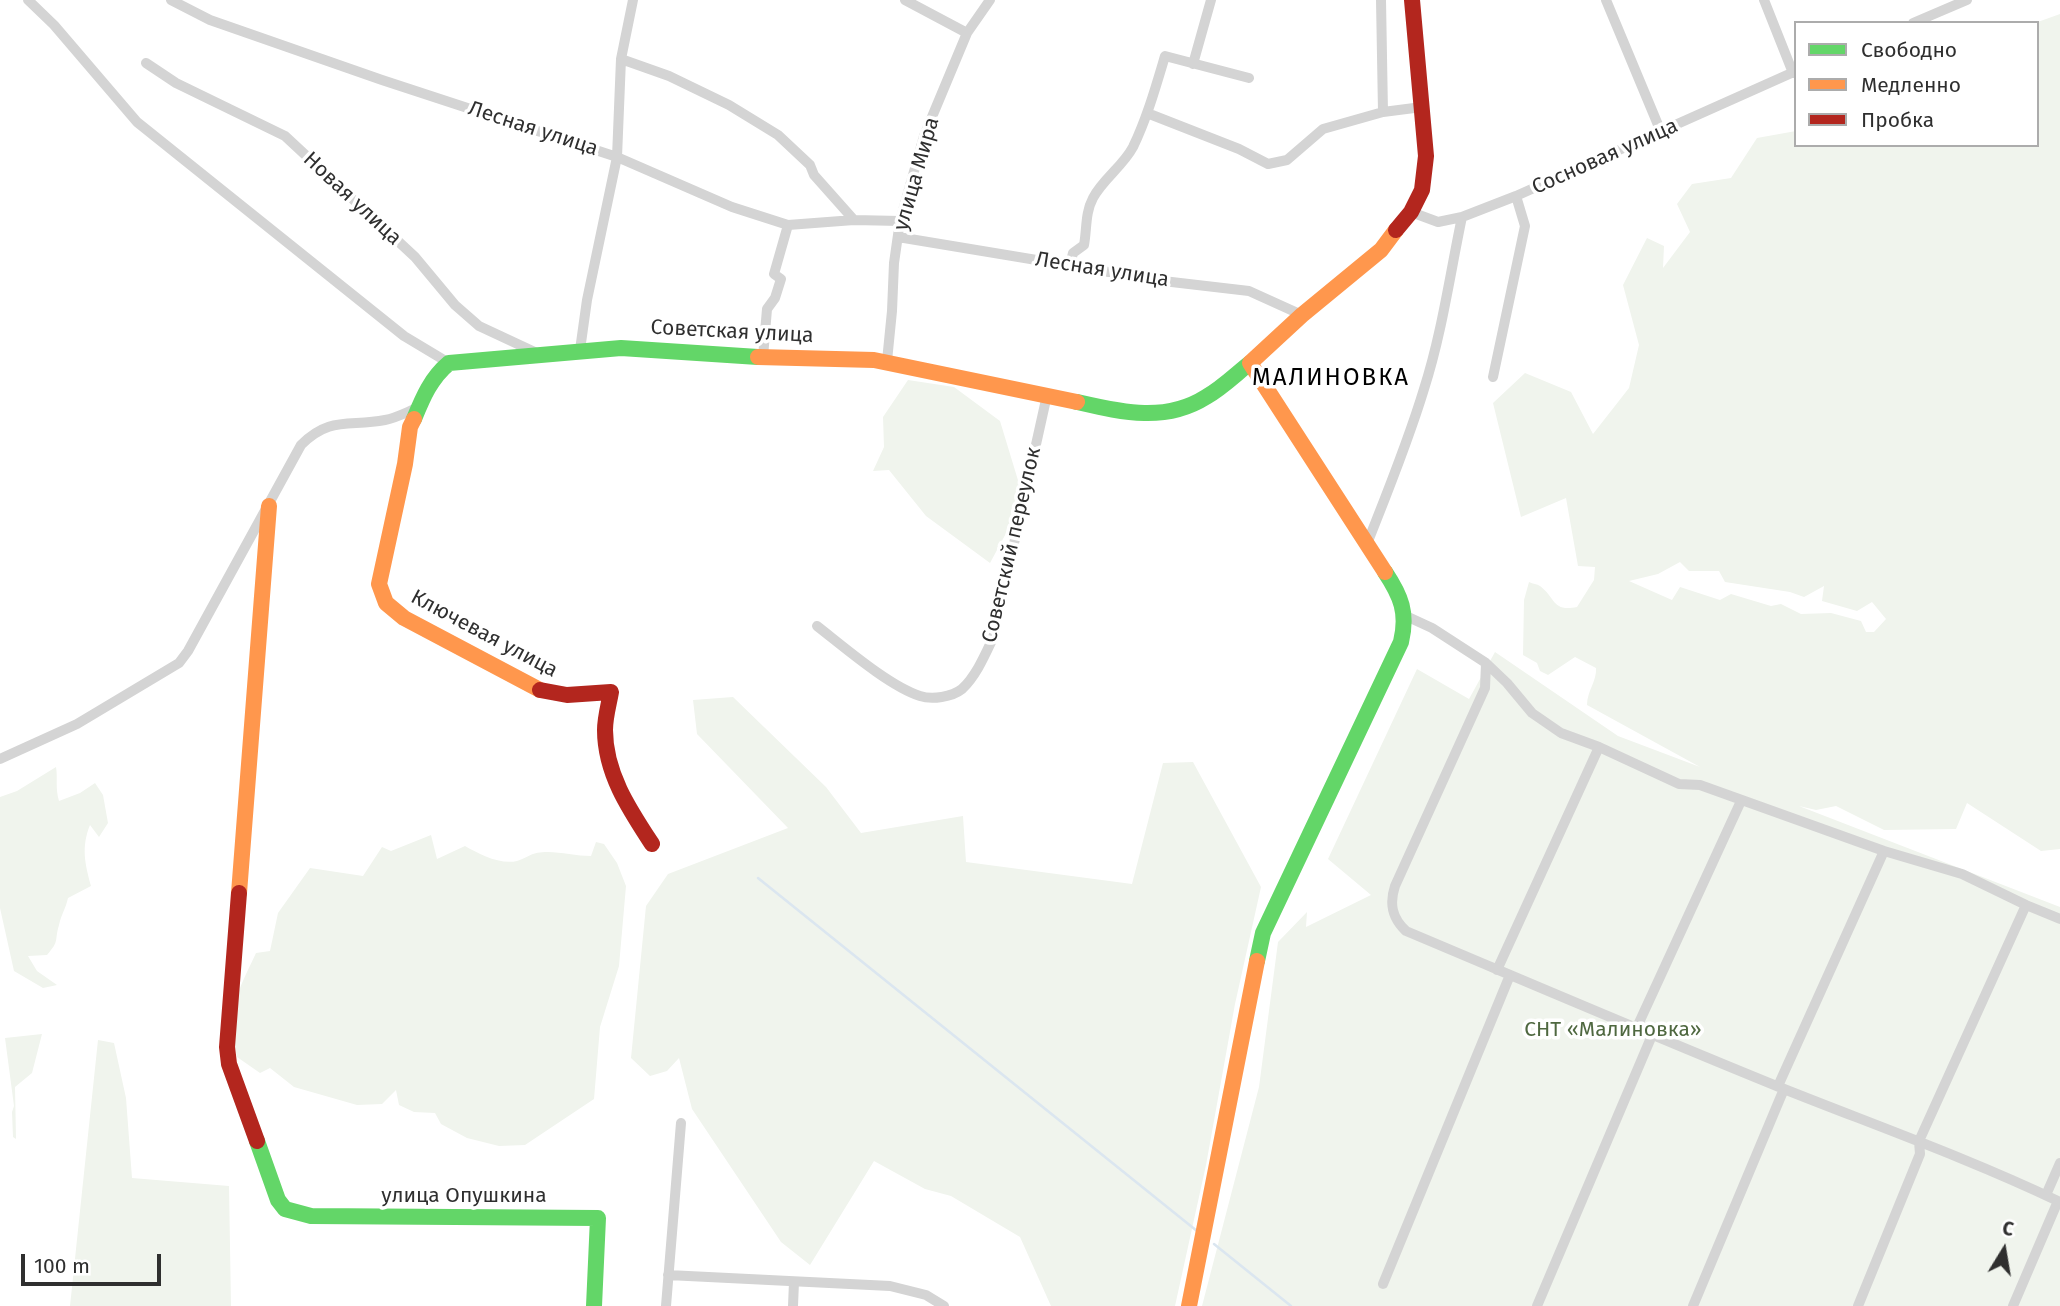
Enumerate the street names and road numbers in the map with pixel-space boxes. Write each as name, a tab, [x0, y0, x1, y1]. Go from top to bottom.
street label: Лесная улица	[465, 96, 601, 162]
street label: улица Мира	[889, 114, 945, 234]
street label: Сосновая улица	[1528, 114, 1682, 200]
street label: Новая улица	[298, 147, 406, 251]
street label: Лесная улица	[1033, 247, 1171, 293]
street label: Советская улица	[650, 315, 814, 349]
street label: Советский переулок	[977, 445, 1047, 645]
street label: Ключевая улица	[406, 585, 562, 683]
street label: улица Опушкина	[381, 1183, 547, 1209]

